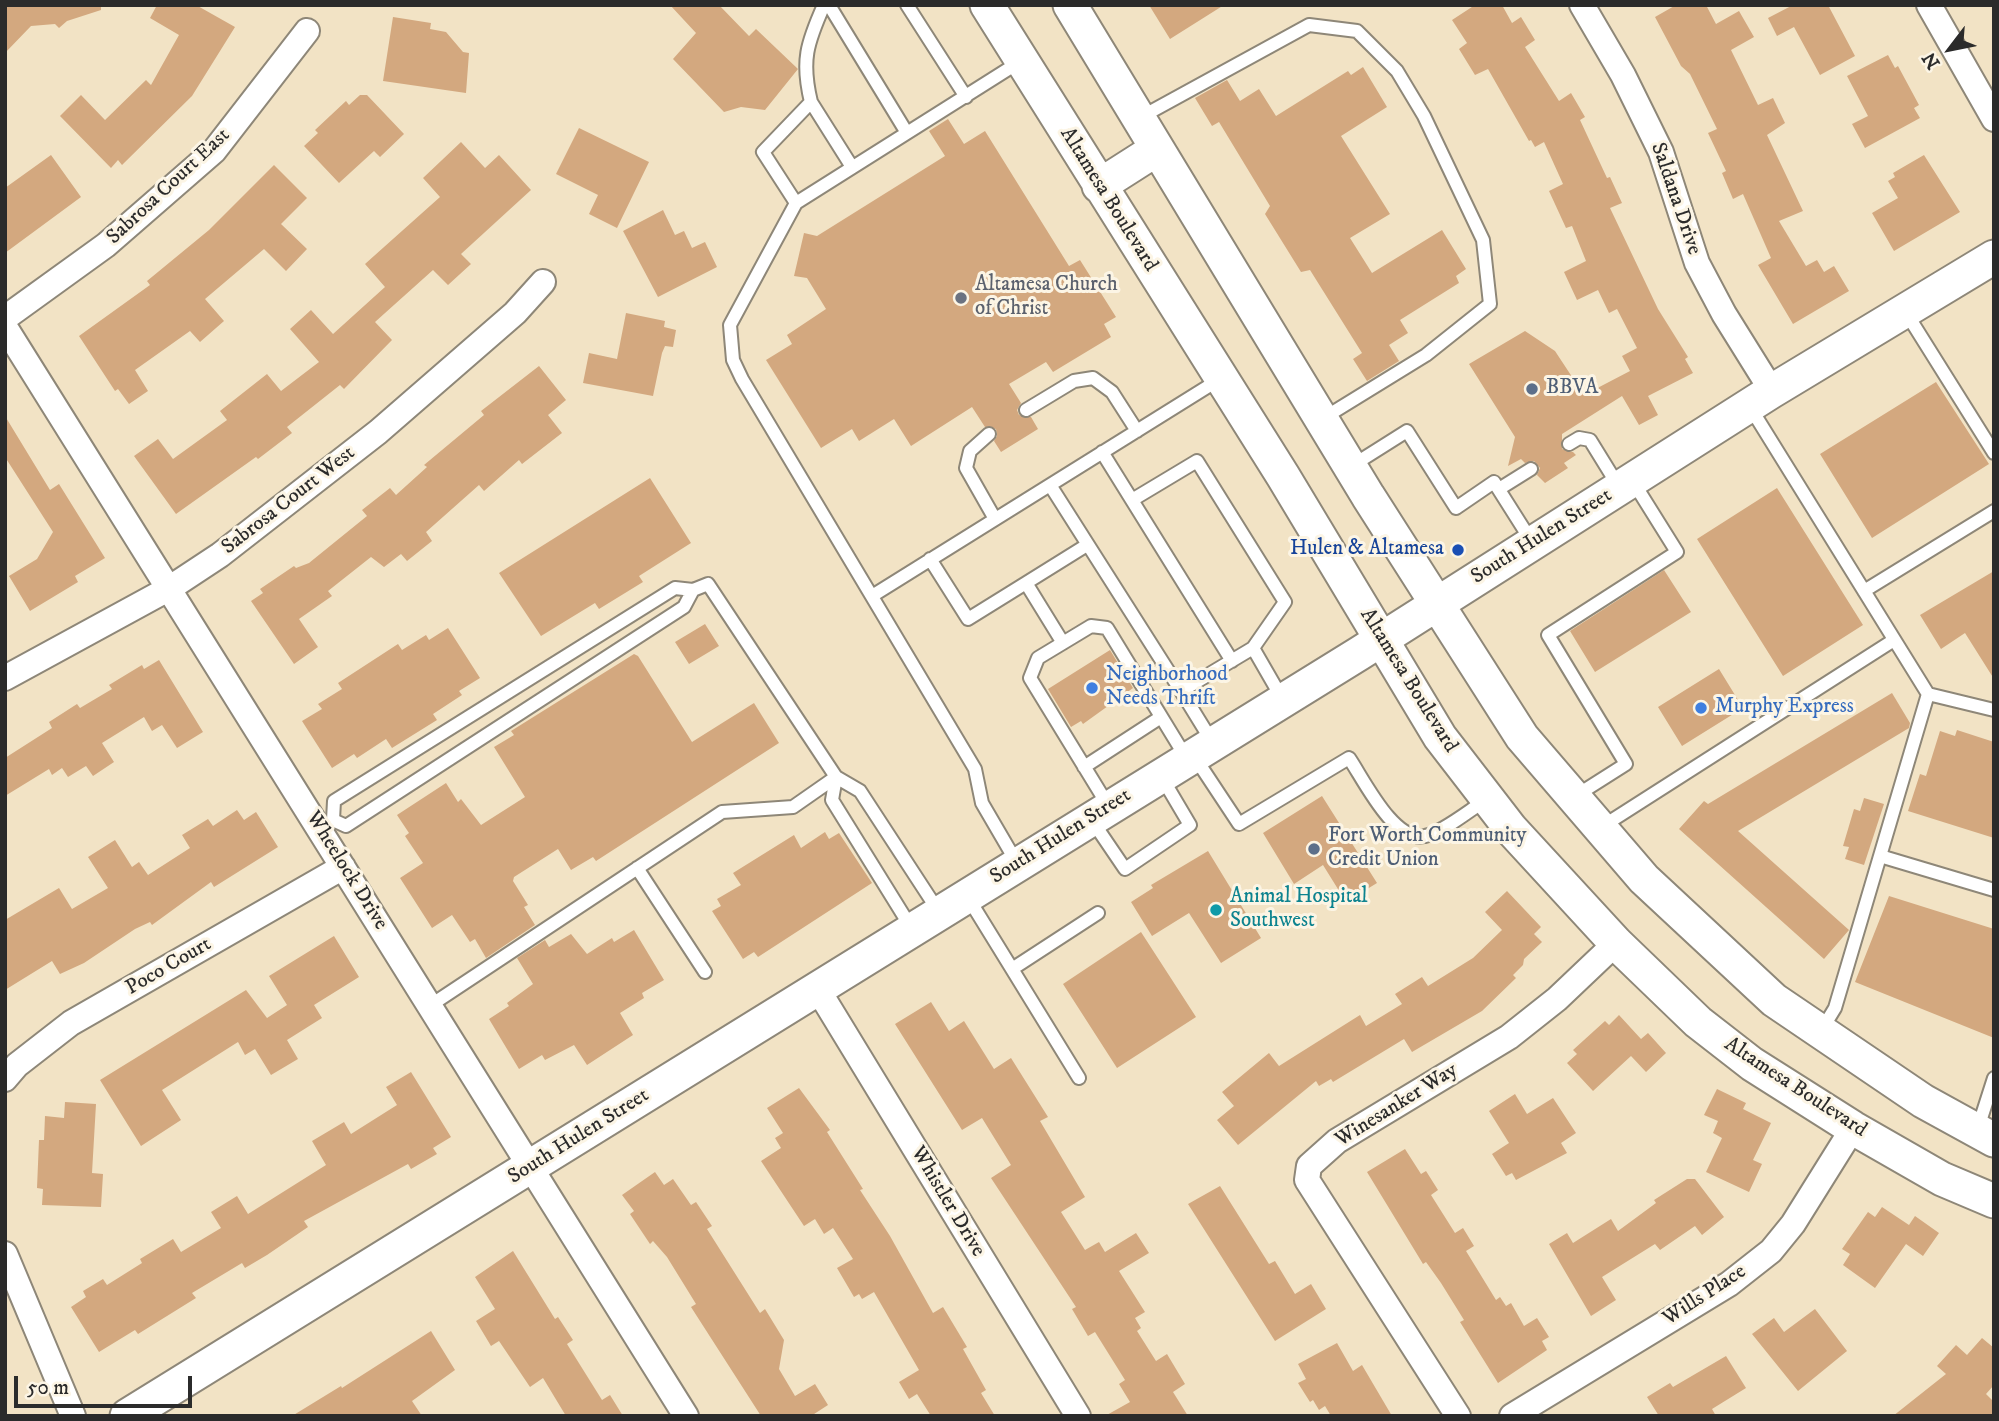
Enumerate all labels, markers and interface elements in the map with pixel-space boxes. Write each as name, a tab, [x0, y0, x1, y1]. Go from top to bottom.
north arrow	[1915, 14, 1985, 84]
text: N	[1918, 48, 1946, 73]
street label: Altamesa Boulevard	[1054, 123, 1162, 277]
street label: Sabrosa Court East	[102, 124, 236, 250]
street label: Saldana Drive	[1644, 140, 1706, 258]
place label: Altamesa Church of Christ	[975, 273, 1118, 323]
marker: Altamesa Church of Christ	[953, 290, 969, 306]
place label: BBVA	[1546, 376, 1598, 402]
marker: BBVA	[1524, 381, 1540, 397]
street label: Sabrosa Court West	[217, 441, 361, 561]
street label: South Hulen Street	[1467, 484, 1617, 590]
place label: Hulen & Altamesa	[1290, 537, 1444, 563]
marker: Hulen & Altamesa	[1450, 542, 1466, 558]
street label: Altamesa Boulevard	[1354, 604, 1462, 758]
place label: Neighborhood Needs Thrift	[1106, 663, 1228, 713]
marker: Neighborhood Needs Thrift	[1084, 680, 1100, 696]
place label: Murphy Express	[1715, 695, 1854, 721]
marker: Murphy Express	[1693, 700, 1709, 716]
street label: South Hulen Street	[986, 784, 1136, 890]
street label: Wheelock Drive	[299, 807, 393, 935]
place label: Fort Worth Community Credit Union	[1328, 824, 1527, 874]
marker: Fort Worth Community Credit Union	[1306, 841, 1322, 857]
place label: Animal Hospital Southwest	[1230, 885, 1368, 935]
marker: Animal Hospital Southwest	[1208, 902, 1224, 918]
street label: Poco Court	[122, 932, 216, 1002]
street label: Altamesa Boulevard	[1719, 1032, 1871, 1144]
street label: Winesanker Way	[1331, 1058, 1463, 1154]
street label: South Hulen Street	[504, 1084, 654, 1190]
street label: Whistler Drive	[904, 1142, 990, 1262]
street label: Wills Place	[1659, 1260, 1751, 1332]
scale bar	[18, 1362, 196, 1406]
text: 50 m	[27, 1375, 69, 1401]

